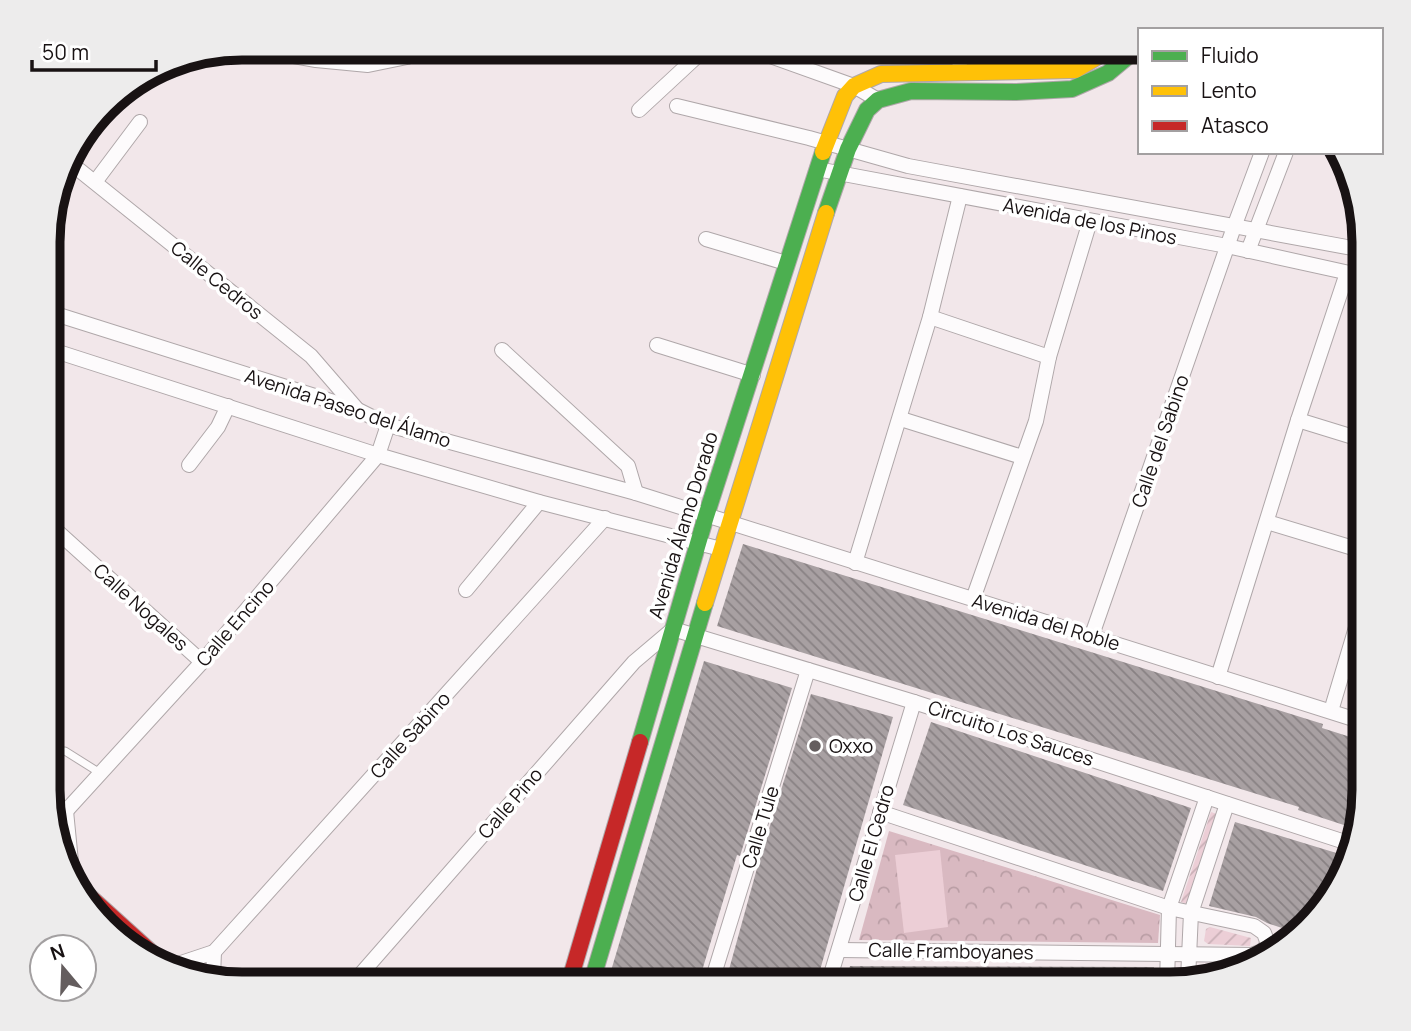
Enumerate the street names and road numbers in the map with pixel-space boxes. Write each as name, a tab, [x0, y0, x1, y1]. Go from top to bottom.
street label: Avenida de los Pinos	[1001, 191, 1179, 251]
street label: Calle Cedros	[165, 235, 269, 325]
street label: Avenida Paseo del Álamo	[242, 362, 454, 454]
street label: Calle del Sabino	[1125, 371, 1195, 511]
street label: Avenida Álamo Dorado	[642, 428, 724, 622]
street label: Calle Nogales	[88, 557, 194, 657]
street label: Calle Encino	[190, 574, 280, 672]
street label: Avenida del Roble	[969, 587, 1123, 657]
street label: Calle Sabino	[364, 686, 456, 784]
street label: Circuito Los Sauces	[925, 694, 1097, 772]
street label: Calle Pino	[472, 762, 548, 844]
street label: Calle El Cedro	[842, 781, 900, 905]
street label: Calle Tule	[735, 782, 785, 872]
street label: Calle Framboyanes	[868, 937, 1034, 965]

